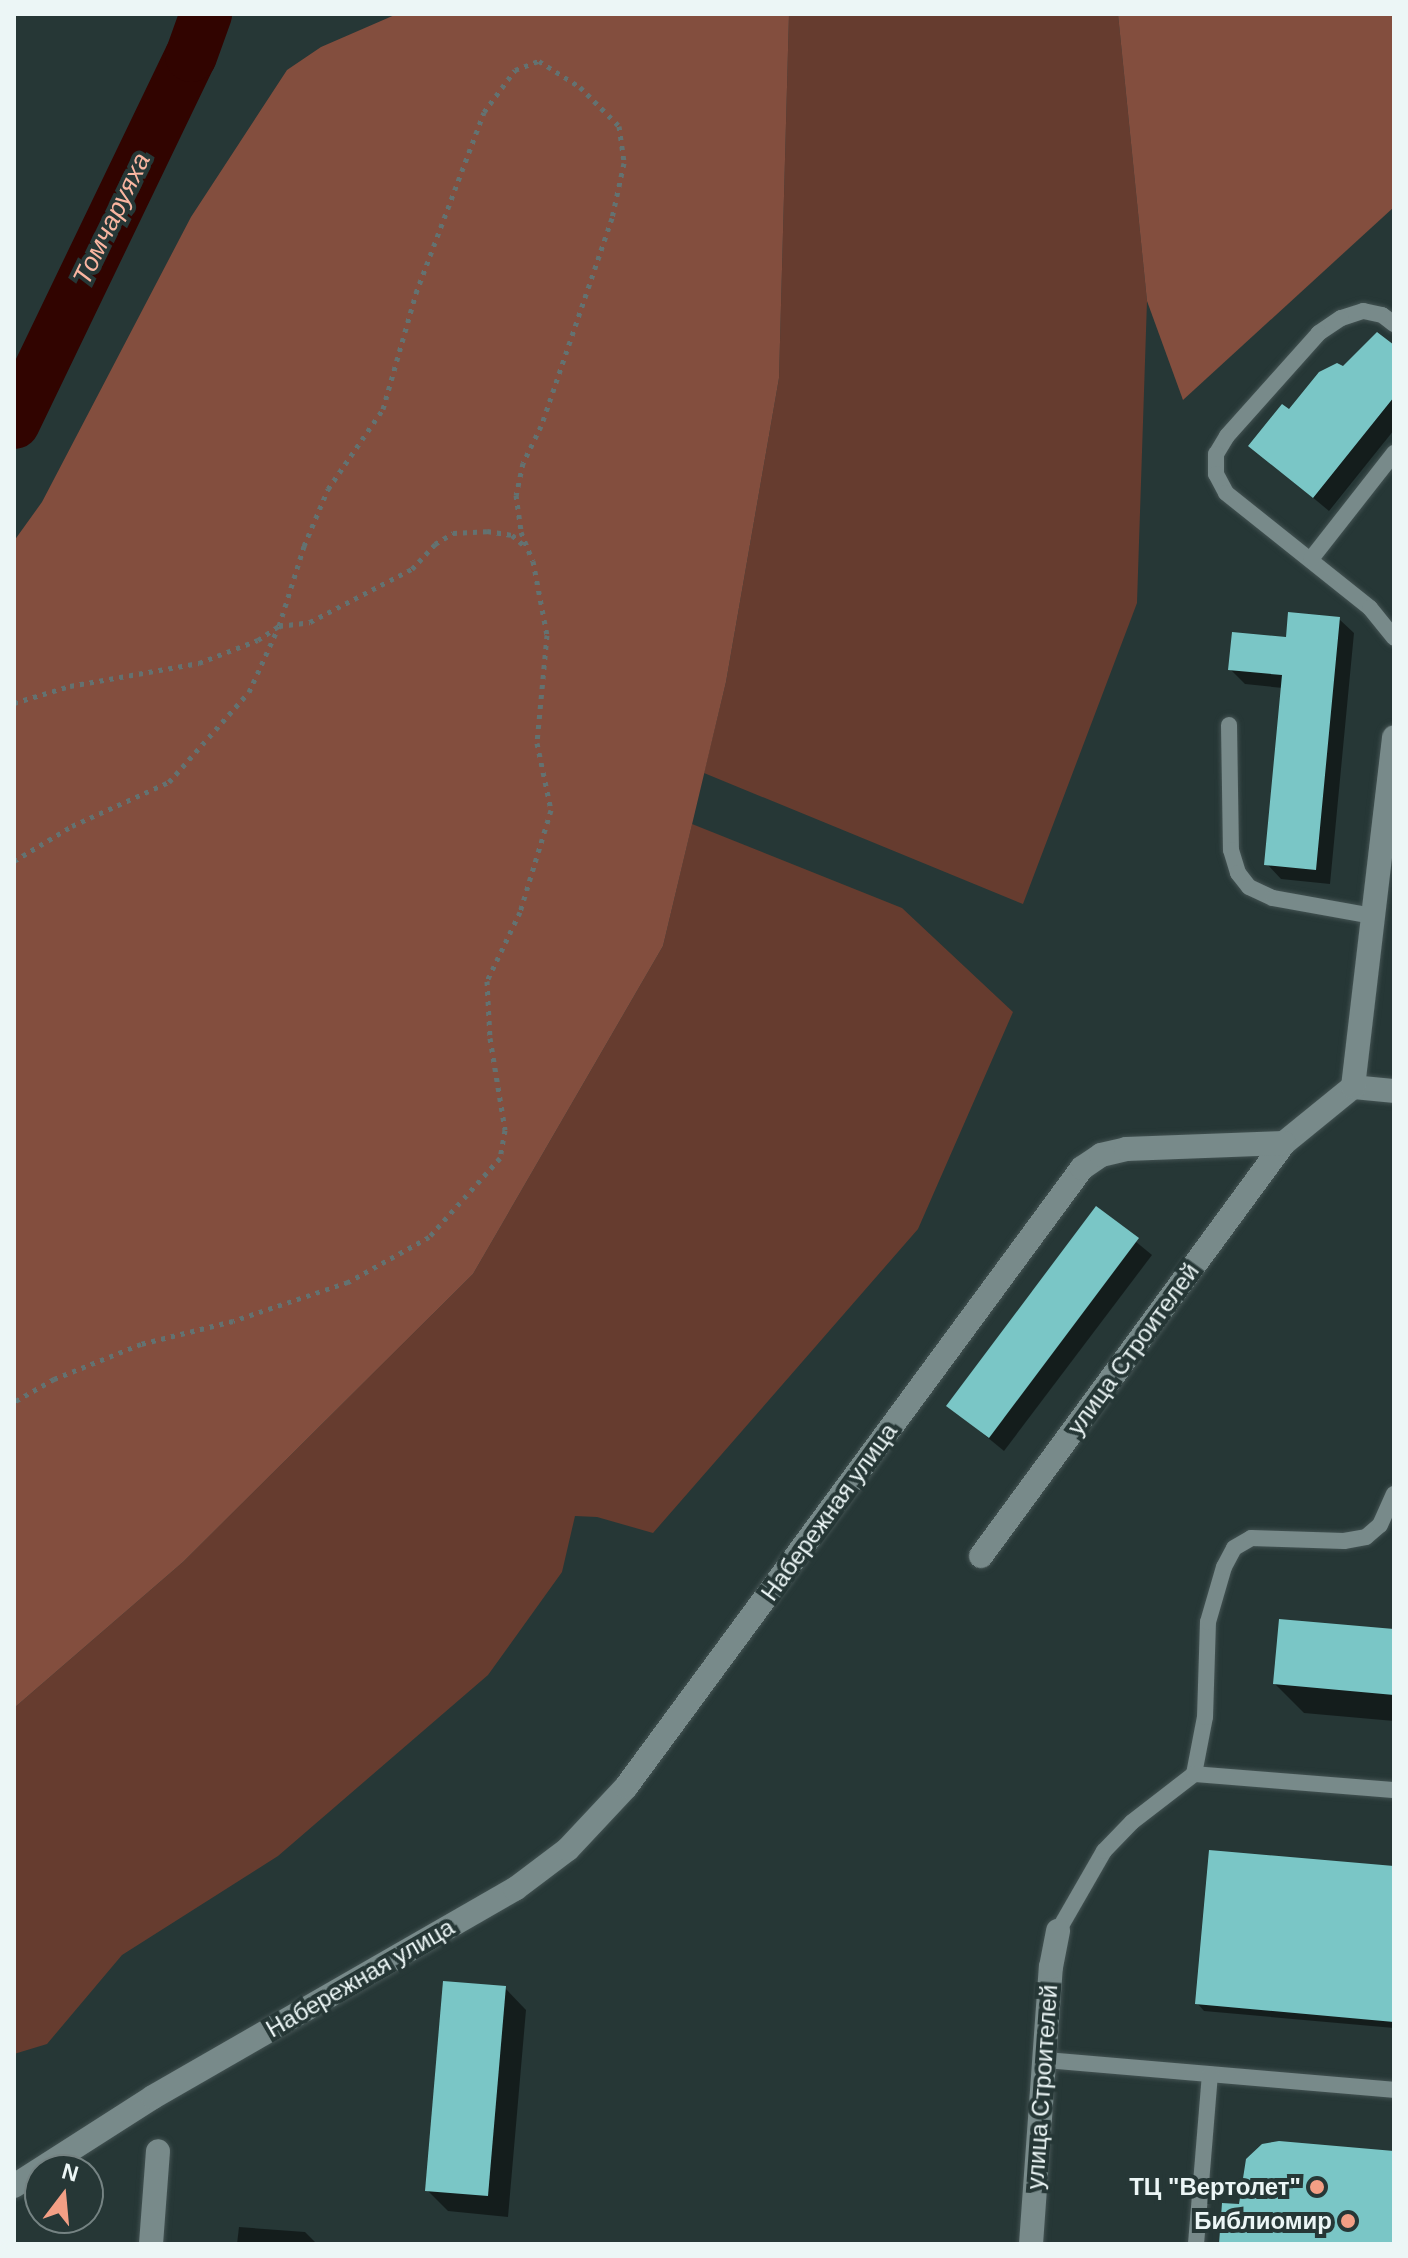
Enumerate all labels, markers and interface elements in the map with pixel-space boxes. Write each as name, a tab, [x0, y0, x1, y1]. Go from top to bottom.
water label: Томчаруяха	[67, 148, 157, 290]
street label: улица Строителей	[1061, 1258, 1205, 1440]
street label: Набережная улица	[755, 1418, 903, 1606]
street label: Набережная улица	[261, 1912, 459, 2044]
street label: улица Строителей	[1020, 1984, 1064, 2190]
north arrow	[24, 2154, 104, 2234]
text: N	[59, 2158, 81, 2187]
place label: ТЦ "Вертолет"	[1129, 2173, 1301, 2201]
marker: ТЦ "Вертолет"	[1308, 2178, 1326, 2196]
place label: Библиомир	[1194, 2207, 1332, 2235]
marker: Библиомир	[1339, 2212, 1357, 2230]

